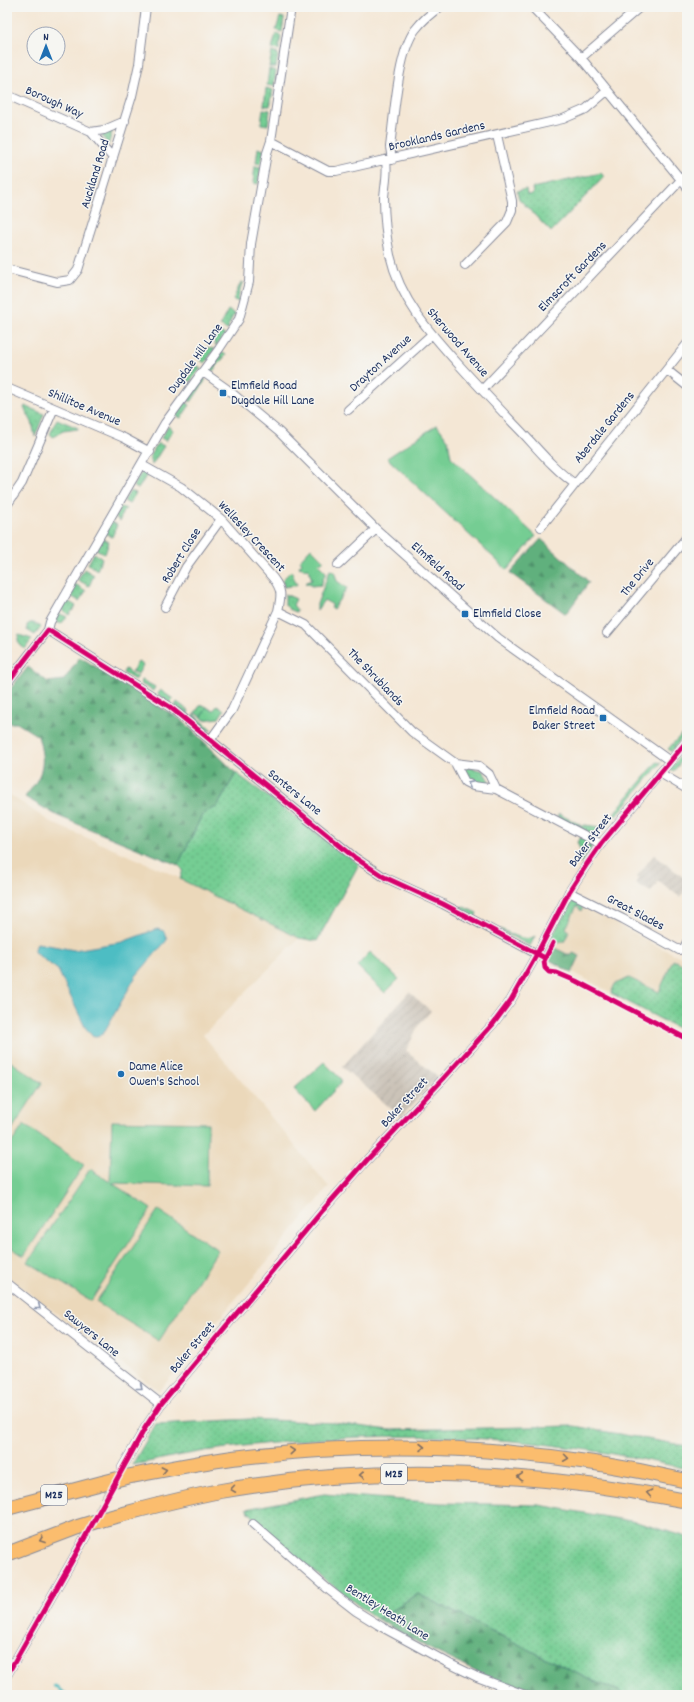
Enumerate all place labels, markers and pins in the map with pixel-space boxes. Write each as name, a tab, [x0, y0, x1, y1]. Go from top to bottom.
place label: Elmfield Road Dugdale Hill Lane	[231, 377, 315, 411]
marker: Elmfield Road Dugdale Hill Lane	[218, 388, 228, 398]
place label: Elmfield Close	[473, 605, 542, 624]
marker: Elmfield Close	[460, 609, 470, 619]
place label: Elmfield Road Baker Street	[529, 702, 595, 736]
marker: Elmfield Road Baker Street	[598, 713, 608, 723]
place label: Dame Alice Owen's School	[129, 1058, 199, 1092]
marker: Dame Alice Owen's School	[116, 1069, 126, 1079]

